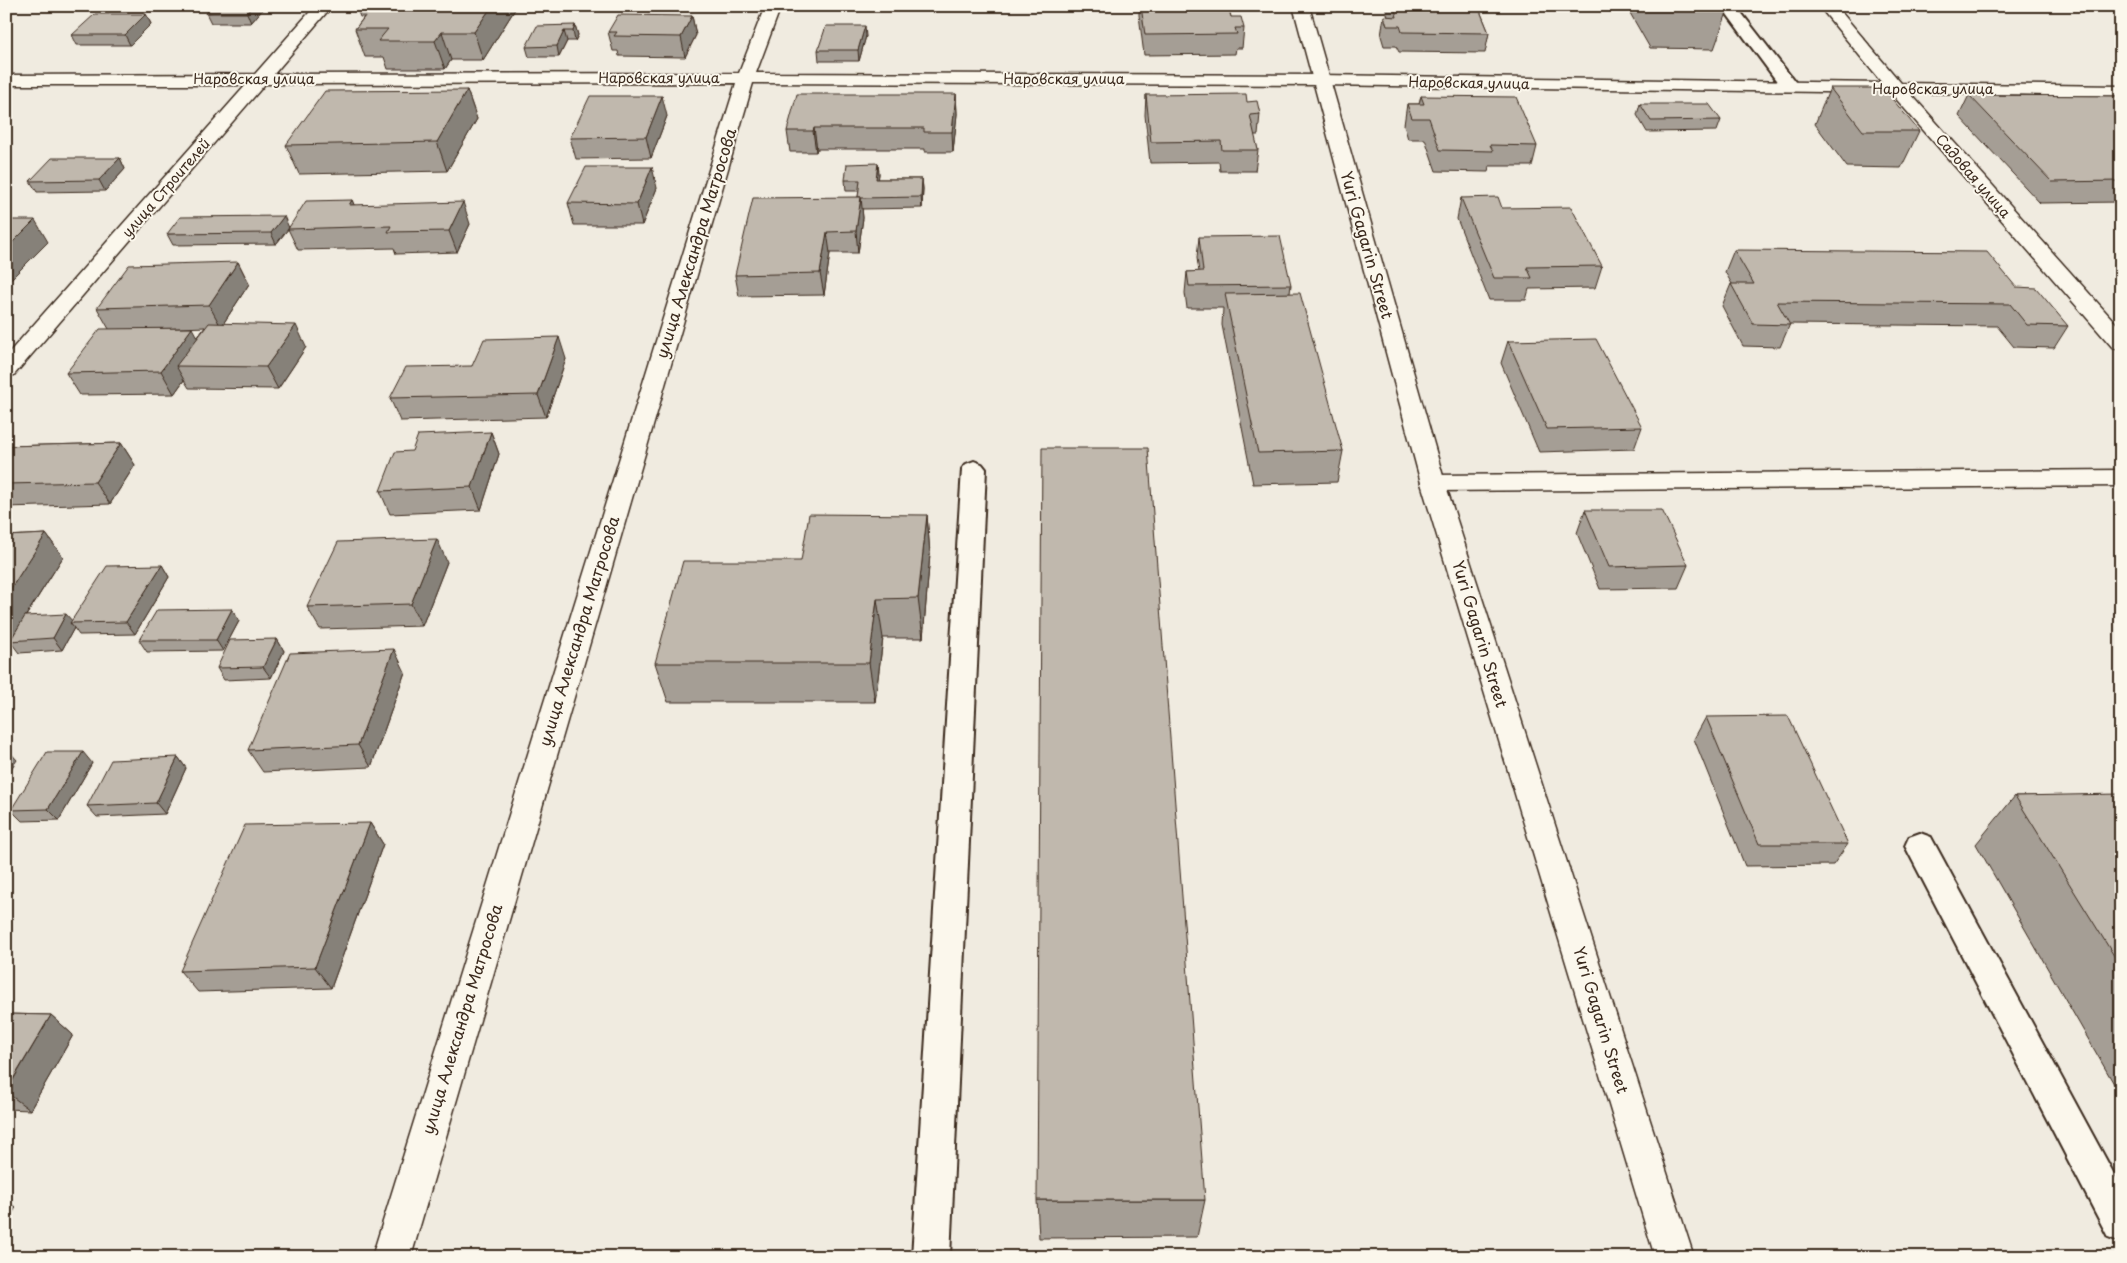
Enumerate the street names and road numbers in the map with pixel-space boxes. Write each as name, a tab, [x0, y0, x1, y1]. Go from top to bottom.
street label: Наровская улица	[598, 67, 720, 88]
street label: Наровская улица	[193, 68, 315, 89]
street label: Наровская улица	[1003, 68, 1125, 89]
street label: Наровская улица	[1408, 71, 1530, 94]
street label: Наровская улица	[1872, 78, 1994, 99]
street label: улица Александра Матросова	[649, 125, 742, 361]
street label: Садовая улица	[1931, 129, 2016, 222]
street label: улица Строителей	[117, 134, 215, 242]
street label: Yuri Gagarin Street	[1335, 168, 1401, 322]
street label: улица Александра Матросова	[532, 513, 625, 749]
street label: Yuri Gagarin Street	[1447, 557, 1515, 711]
street label: улица Александра Матросова	[415, 901, 508, 1137]
street label: Yuri Gagarin Street	[1568, 943, 1636, 1097]

